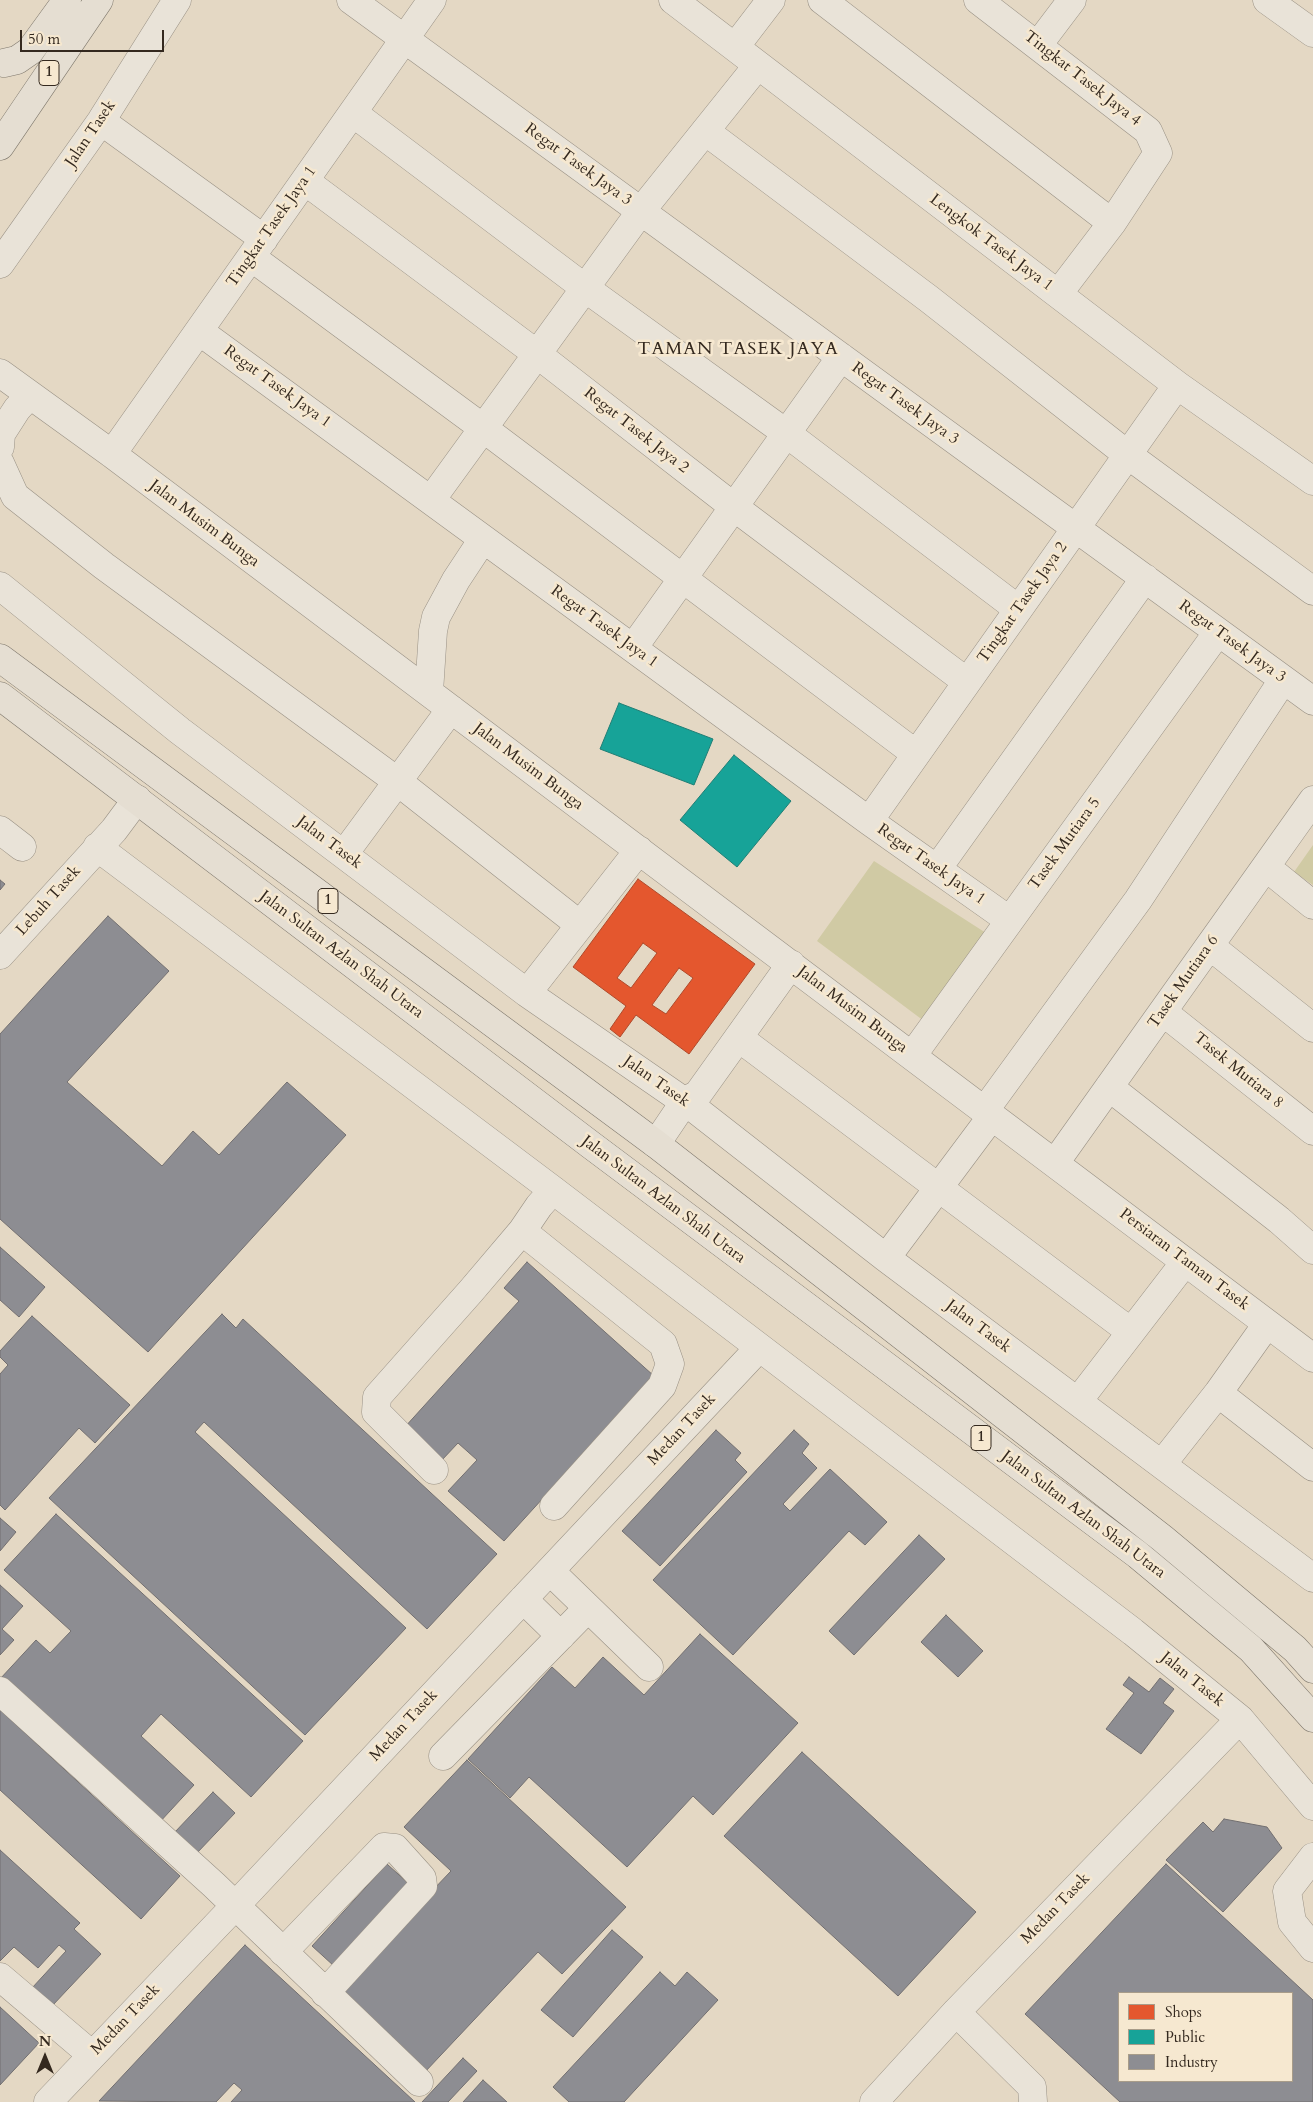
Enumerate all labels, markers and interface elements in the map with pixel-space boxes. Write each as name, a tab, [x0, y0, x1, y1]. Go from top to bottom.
scale bar	[22, 20, 166, 52]
street label: Tingkat Tasek Jaya 4	[1020, 27, 1144, 131]
text: 50 m	[28, 29, 60, 49]
road number: 1	[39, 60, 59, 86]
street label: Jalan Tasek	[62, 97, 120, 171]
street label: Regat Tasek Jaya 3	[521, 120, 635, 210]
street label: Tingkat Tasek Jaya 1	[223, 163, 321, 291]
street label: Lengkok Tasek Jaya 1	[926, 190, 1056, 296]
district label: TAMAN TASEK JAYA	[635, 339, 841, 361]
street label: Regat Tasek Jaya 1	[220, 342, 334, 432]
street label: Regat Tasek Jaya 3	[848, 359, 962, 449]
street label: Regat Tasek Jaya 2	[580, 384, 692, 478]
street label: Jalan Musim Bunga	[145, 476, 263, 572]
street label: Tingkat Tasek Jaya 2	[974, 539, 1072, 667]
street label: Regat Tasek Jaya 1	[547, 582, 661, 672]
street label: Regat Tasek Jaya 3	[1175, 597, 1289, 687]
street label: Jalan Musim Bunga	[469, 719, 587, 815]
street label: Tasek Mutiara 5	[1025, 794, 1105, 894]
street label: Jalan Tasek	[293, 812, 365, 874]
street label: Regat Tasek Jaya 1	[873, 820, 989, 910]
street label: Lebuh Tasek	[13, 862, 85, 940]
street label: Jalan Sultan Azlan Shah Utara	[255, 887, 427, 1023]
road number: 1	[318, 888, 338, 914]
street label: Tasek Mutiara 6	[1145, 932, 1223, 1032]
street label: Jalan Musim Bunga	[793, 962, 911, 1058]
street label: Tasek Mutiara 8	[1189, 1029, 1287, 1113]
street label: Jalan Tasek	[619, 1052, 693, 1112]
street label: Jalan Sultan Azlan Shah Utara	[577, 1132, 749, 1268]
street label: Persiaran Taman Tasek	[1115, 1205, 1253, 1315]
street label: Jalan Tasek	[942, 1296, 1014, 1358]
street label: Medan Tasek	[644, 1390, 720, 1470]
road number: 1	[971, 1426, 991, 1450]
street label: Jalan Sultan Azlan Shah Utara	[997, 1447, 1169, 1583]
street label: Jalan Tasek	[1156, 1648, 1228, 1712]
street label: Medan Tasek	[366, 1686, 442, 1766]
street label: Medan Tasek	[1017, 1870, 1095, 1948]
street label: Medan Tasek	[87, 1981, 165, 2059]
legend	[1118, 1992, 1293, 2082]
text: Shops	[1165, 2002, 1202, 2022]
text: Public	[1165, 2027, 1205, 2047]
north arrow	[20, 2032, 70, 2082]
text: N	[39, 2032, 51, 2051]
text: Industry	[1165, 2052, 1218, 2072]

